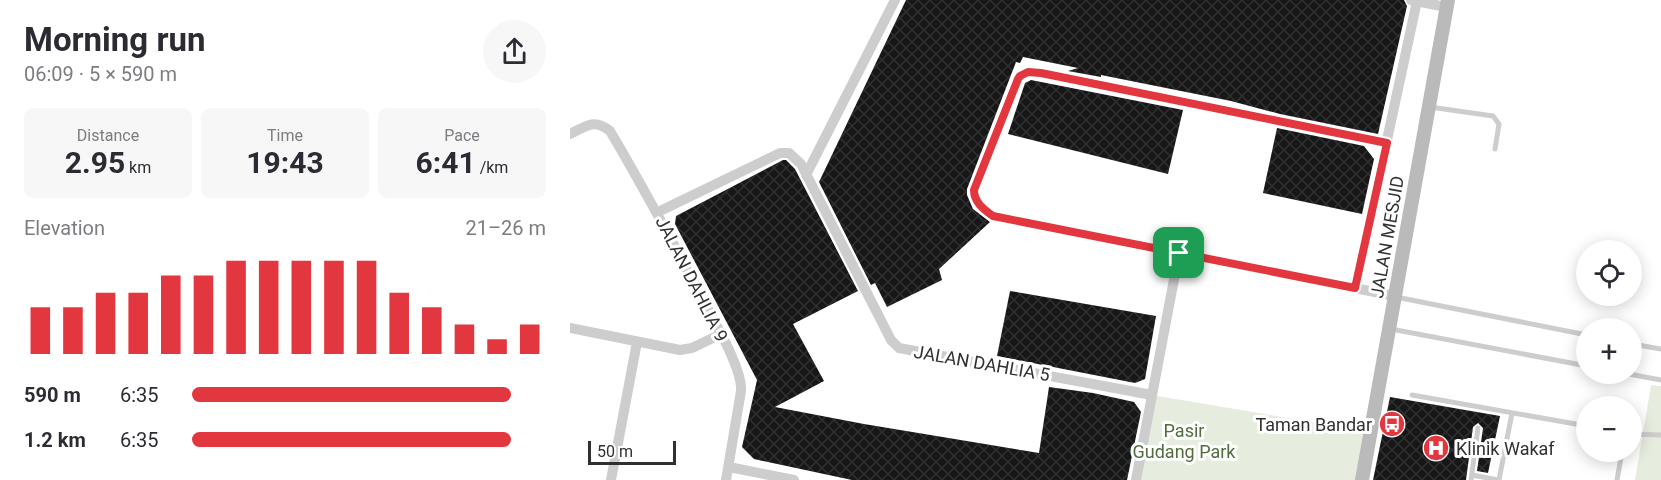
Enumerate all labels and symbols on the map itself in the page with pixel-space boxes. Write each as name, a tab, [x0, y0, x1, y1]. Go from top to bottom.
street label: JALAN MESJID	[1366, 174, 1408, 300]
street label: JALAN DAHLIA 9	[651, 213, 733, 345]
pin	[1153, 227, 1204, 278]
street label: JALAN DAHLIA 5	[912, 341, 1052, 385]
bus stop icon: Taman Bandar	[1377, 409, 1407, 439]
place label: Taman Bandar	[1255, 414, 1372, 435]
park label: Pasir Gudang Park	[1133, 420, 1236, 462]
hospital icon: Klinik Wakaf	[1421, 433, 1451, 463]
scale bar	[588, 438, 676, 466]
place label: Klinik Wakaf	[1456, 438, 1555, 459]

